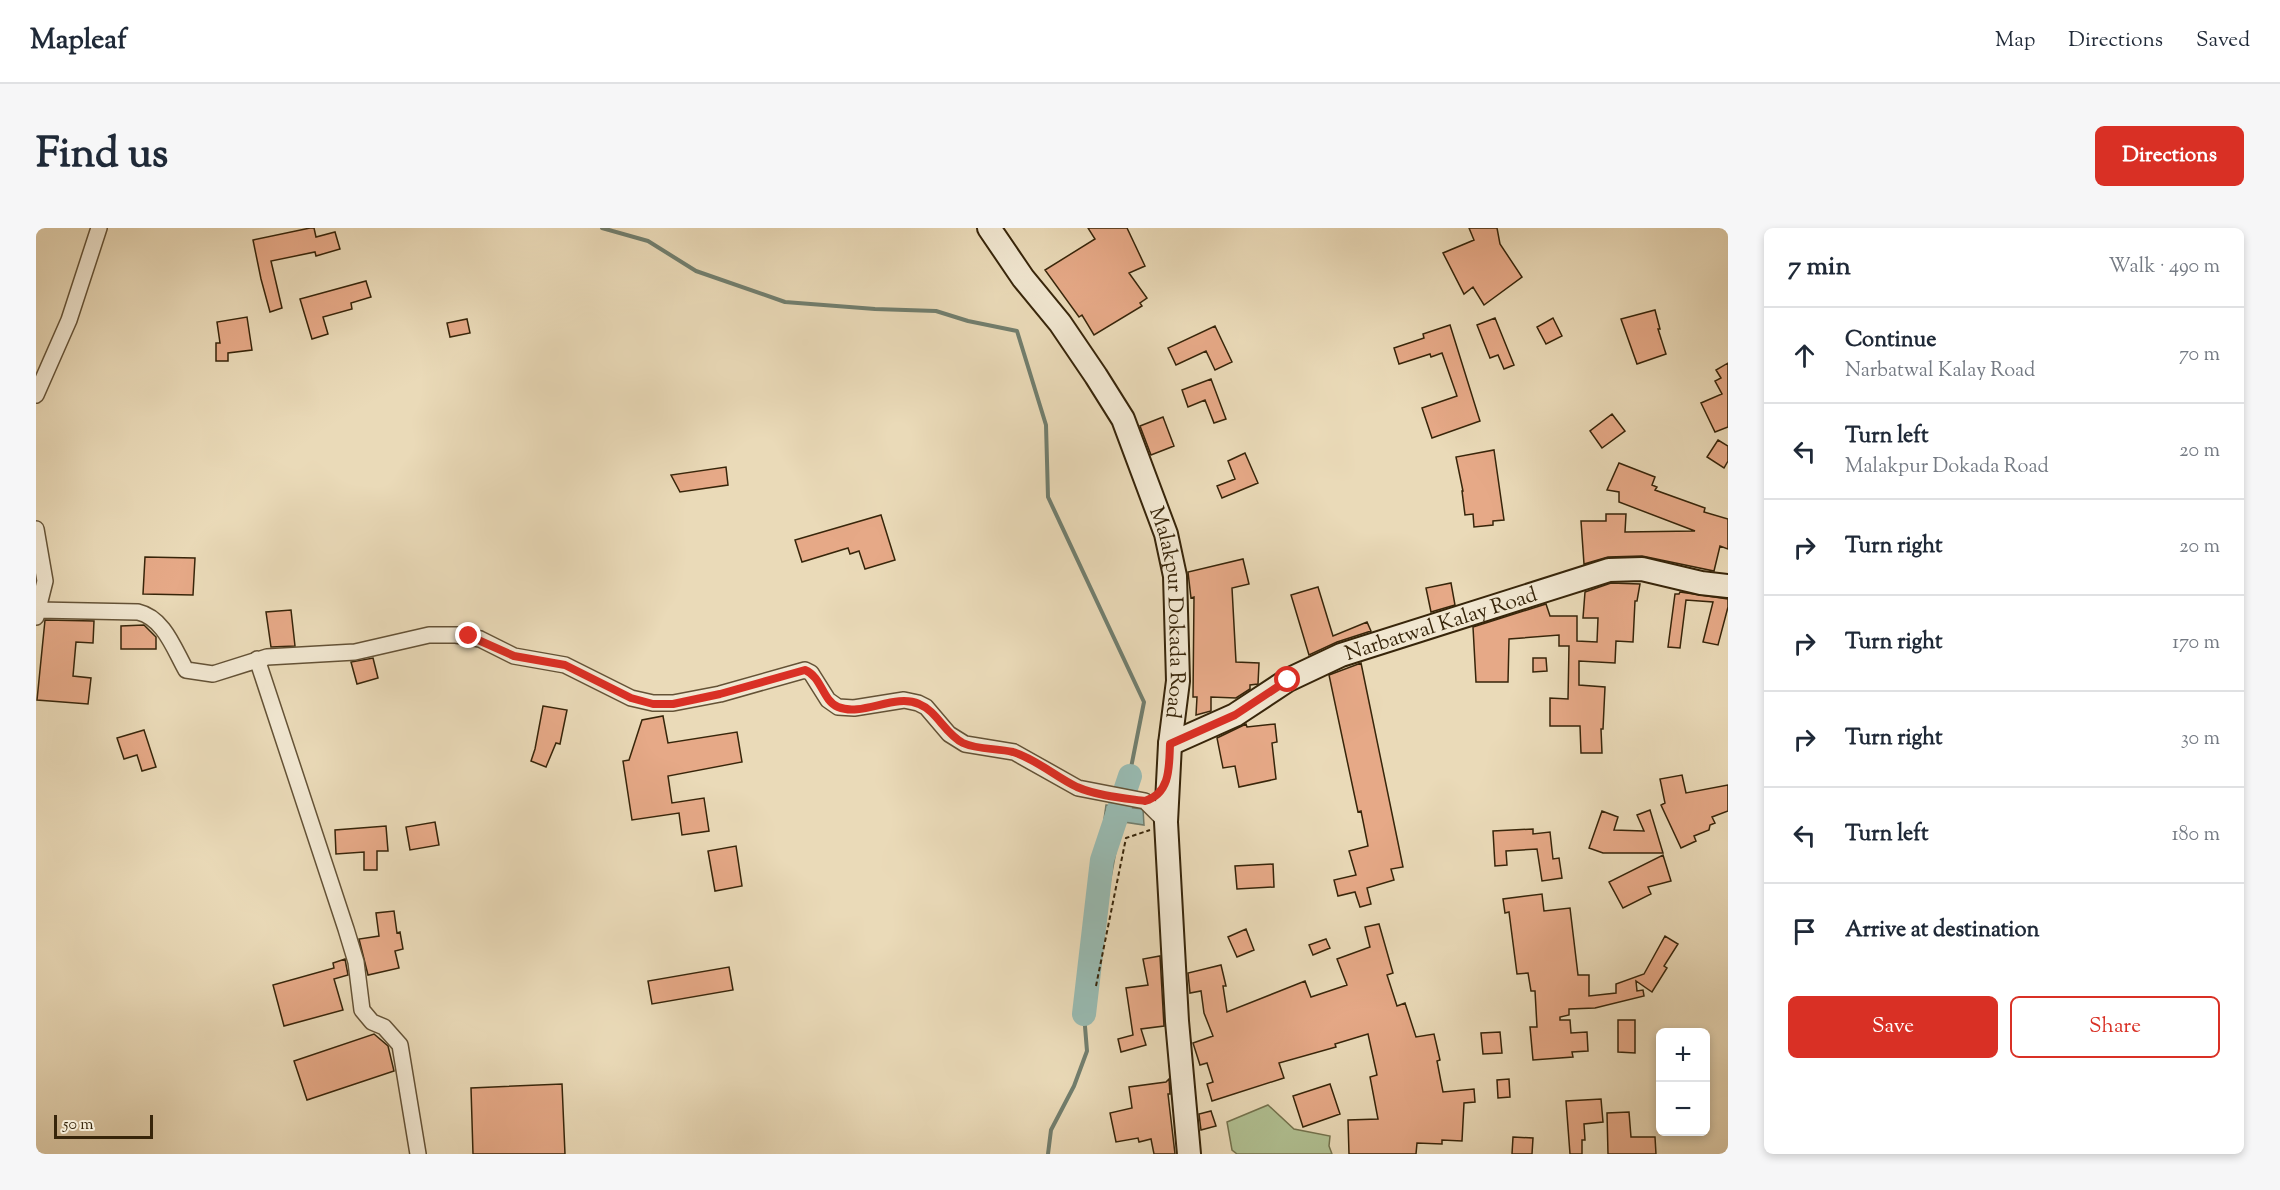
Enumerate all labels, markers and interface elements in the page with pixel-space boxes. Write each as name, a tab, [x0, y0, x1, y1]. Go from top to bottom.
text: Mapleaf	[30, 21, 127, 61]
text: Map	[1995, 26, 2035, 56]
text: Directions	[2068, 26, 2163, 56]
text: Saved	[2196, 26, 2250, 56]
text: Find us	[36, 126, 168, 186]
button: Directions	[2095, 126, 2244, 186]
text: 7 min	[1788, 249, 1851, 286]
text: Walk · 490 m	[2109, 253, 2220, 282]
text: Continue	[1845, 325, 1936, 357]
icon: ahead	[1788, 339, 1821, 372]
text: 70 m	[2179, 341, 2220, 370]
text: Narbatwal Kalay Road	[1845, 357, 2035, 386]
text: Turn left	[1845, 421, 1928, 453]
icon: left	[1788, 435, 1821, 468]
text: 20 m	[2179, 437, 2220, 466]
text: Malakpur Dokada Road	[1845, 453, 2049, 482]
street label: Malakpur Dokada Road	[1140, 503, 1191, 720]
icon: right	[1788, 531, 1821, 564]
text: Turn right	[1845, 531, 1942, 563]
text: 20 m	[2179, 533, 2220, 562]
street label: Narbatwal Kalay Road	[1342, 581, 1541, 670]
route end	[455, 622, 481, 648]
icon: right	[1788, 627, 1821, 660]
text: Turn right	[1845, 627, 1942, 659]
text: 170 m	[2172, 629, 2220, 658]
route start	[1274, 666, 1300, 692]
icon: right	[1788, 723, 1821, 756]
text: Turn right	[1845, 723, 1942, 755]
text: 30 m	[2181, 725, 2220, 754]
icon: left	[1788, 819, 1821, 852]
text: Turn left	[1845, 819, 1928, 851]
text: 180 m	[2172, 821, 2220, 850]
icon: arrive	[1788, 915, 1821, 948]
text: Arrive at destination	[1845, 915, 2040, 947]
button: Save	[1788, 996, 1998, 1058]
button: Share	[2010, 996, 2220, 1058]
map controls	[1656, 1028, 1710, 1136]
button: +	[1656, 1028, 1710, 1082]
button: −	[1656, 1082, 1710, 1136]
scale bar	[54, 1112, 153, 1140]
text: 50 m	[63, 1114, 94, 1137]

